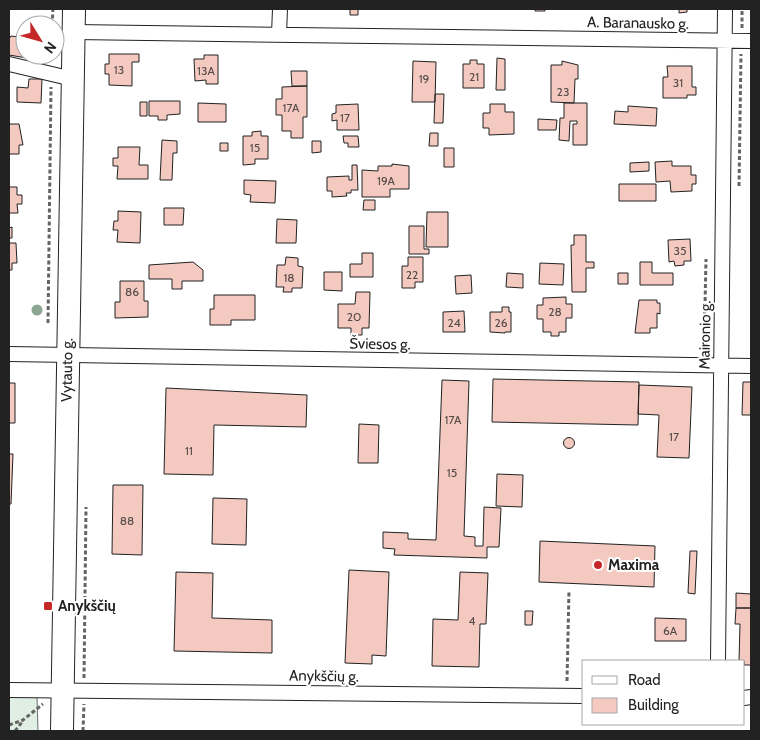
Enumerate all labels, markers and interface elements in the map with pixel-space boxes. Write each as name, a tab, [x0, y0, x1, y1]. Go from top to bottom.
street label: A. Baranausko g.	[587, 13, 689, 33]
north arrow	[15, 15, 65, 65]
text: N	[40, 38, 61, 57]
house number: 13	[114, 62, 124, 77]
house number: 13A	[197, 63, 216, 78]
house number: 21	[469, 69, 479, 84]
house number: 19	[419, 71, 430, 86]
house number: 31	[673, 75, 683, 90]
house number: 23	[557, 84, 569, 99]
house number: 17A	[283, 100, 300, 115]
house number: 17	[340, 110, 350, 125]
house number: 15	[250, 140, 260, 155]
house number: 19A	[377, 173, 396, 188]
house number: 35	[674, 243, 686, 258]
house number: 22	[406, 267, 418, 282]
house number: 18	[283, 270, 295, 285]
house number: 86	[125, 284, 139, 299]
street label: Maironio g.	[695, 300, 715, 370]
house number: 28	[548, 304, 562, 319]
house number: 20	[347, 309, 361, 324]
house number: 24	[447, 315, 461, 330]
house number: 26	[494, 315, 508, 330]
street label: Šviesos g.	[349, 333, 411, 354]
street label: Vytauto g.	[57, 338, 77, 402]
house number: 17A	[445, 412, 462, 427]
house number: 17	[669, 429, 679, 444]
house number: 11	[185, 443, 193, 458]
house number: 15	[447, 465, 457, 480]
house number: 88	[120, 513, 134, 528]
place label: Maxima	[608, 556, 660, 574]
marker: Maxima	[592, 559, 604, 571]
place label: Anykščių	[58, 597, 117, 615]
marker: Anykščių	[42, 600, 54, 612]
house number: 4	[469, 613, 476, 628]
house number: 6A	[663, 623, 678, 638]
legend	[582, 660, 745, 725]
street label: Anykščių g.	[289, 666, 359, 686]
text: Road	[628, 671, 661, 689]
text: Building	[628, 696, 679, 714]

